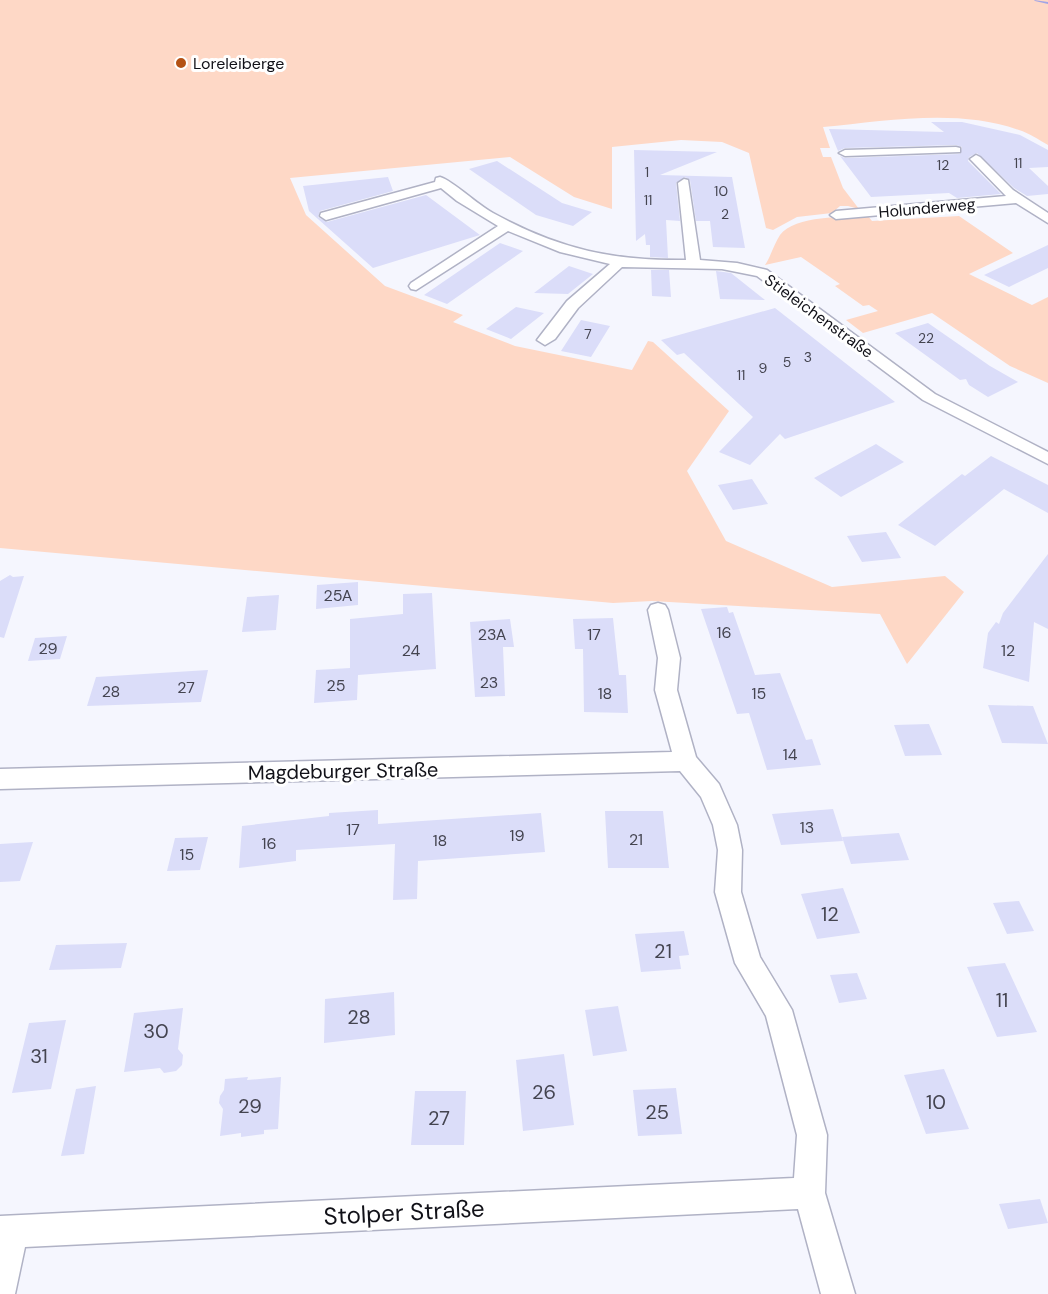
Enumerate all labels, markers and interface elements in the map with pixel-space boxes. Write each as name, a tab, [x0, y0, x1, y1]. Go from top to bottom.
place label: Loreleiberge	[193, 53, 284, 74]
marker: Loreleiberge	[174, 56, 188, 70]
house number: 11	[1014, 154, 1022, 172]
house number: 12	[937, 156, 949, 174]
house number: 1	[645, 163, 649, 181]
house number: 10	[714, 182, 728, 200]
house number: 11	[644, 191, 652, 209]
street label: Holunderweg	[878, 193, 976, 223]
house number: 2	[721, 205, 729, 223]
street label: Stieleichenstraße	[760, 269, 878, 363]
house number: 7	[584, 325, 592, 343]
house number: 22	[918, 329, 934, 347]
house number: 3	[804, 348, 812, 366]
house number: 5	[783, 353, 791, 371]
house number: 9	[759, 359, 768, 377]
house number: 11	[737, 366, 745, 384]
house number: 25A	[324, 585, 353, 606]
house number: 16	[716, 622, 732, 643]
house number: 23A	[478, 624, 507, 645]
house number: 17	[587, 624, 601, 645]
house number: 29	[38, 638, 58, 659]
house number: 24	[402, 640, 421, 661]
house number: 12	[1001, 640, 1015, 661]
house number: 23	[480, 672, 498, 693]
house number: 25	[327, 675, 345, 696]
house number: 27	[177, 677, 195, 698]
house number: 28	[102, 681, 120, 702]
house number: 18	[598, 683, 612, 704]
house number: 15	[752, 683, 766, 704]
house number: 14	[783, 744, 798, 765]
street label: Magdeburger Straße	[248, 756, 438, 786]
house number: 13	[800, 817, 814, 838]
house number: 17	[346, 819, 360, 840]
house number: 19	[509, 825, 525, 846]
house number: 21	[629, 829, 643, 850]
house number: 18	[433, 830, 447, 851]
house number: 16	[261, 833, 277, 854]
house number: 15	[180, 844, 194, 865]
house number: 12	[821, 901, 839, 927]
house number: 21	[654, 938, 672, 964]
house number: 11	[996, 987, 1008, 1013]
house number: 28	[347, 1004, 371, 1030]
house number: 30	[143, 1018, 169, 1044]
house number: 31	[30, 1043, 48, 1069]
house number: 26	[532, 1079, 556, 1105]
house number: 10	[926, 1089, 946, 1115]
house number: 29	[238, 1093, 262, 1119]
house number: 25	[645, 1099, 669, 1125]
house number: 27	[428, 1105, 450, 1131]
street label: Stolper Straße	[323, 1192, 485, 1232]

